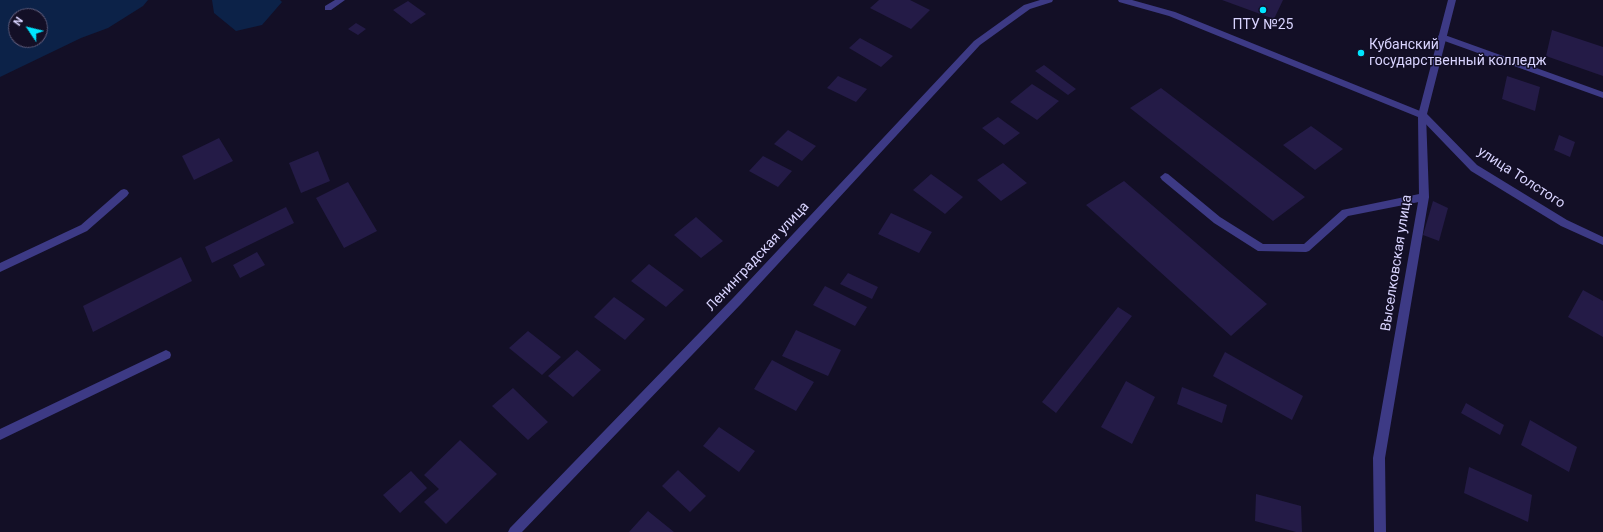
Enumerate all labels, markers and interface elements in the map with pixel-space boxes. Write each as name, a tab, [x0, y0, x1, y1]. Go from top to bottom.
marker: ПТУ №25	[1258, 5, 1268, 15]
north arrow	[8, 8, 48, 48]
text: N	[11, 15, 26, 28]
place label: ПТУ №25	[1233, 17, 1293, 33]
place label: Кубанский государственный колледж	[1369, 37, 1546, 70]
marker: Кубанский государственный колледж	[1356, 48, 1366, 58]
street label: улица Толстого	[1474, 143, 1568, 213]
street label: Выселковская улица	[1378, 194, 1416, 332]
street label: Ленинградская улица	[703, 199, 813, 315]

